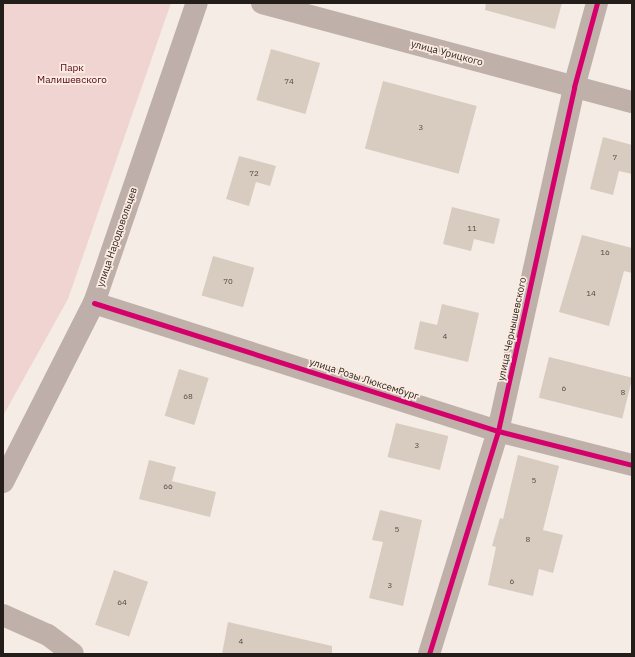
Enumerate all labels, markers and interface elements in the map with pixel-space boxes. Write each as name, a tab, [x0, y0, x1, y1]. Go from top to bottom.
street label: улица Урицкого	[410, 38, 484, 68]
park label: Парк Малишевского	[37, 61, 107, 84]
house number: 74	[284, 77, 294, 87]
house number: 3	[419, 123, 423, 133]
house number: 7	[613, 153, 617, 163]
house number: 72	[249, 169, 259, 179]
street label: улица Народовольцев	[94, 186, 140, 288]
house number: 11	[467, 224, 477, 234]
house number: 16	[600, 248, 610, 258]
street label: улица Чернышевского	[495, 276, 529, 382]
house number: 70	[223, 277, 233, 287]
house number: 14	[586, 289, 596, 299]
house number: 4	[443, 332, 447, 342]
street label: улица Розы Люксембург	[308, 356, 420, 402]
house number: 6	[562, 384, 566, 394]
house number: 8	[621, 388, 625, 398]
house number: 68	[183, 392, 193, 402]
house number: 3	[415, 441, 419, 451]
house number: 5	[532, 476, 536, 486]
house number: 66	[163, 482, 173, 492]
house number: 5	[395, 525, 399, 535]
house number: 8	[526, 535, 530, 545]
house number: 6	[510, 577, 514, 587]
house number: 3	[388, 581, 392, 591]
house number: 64	[117, 598, 127, 608]
house number: 4	[239, 637, 243, 647]

